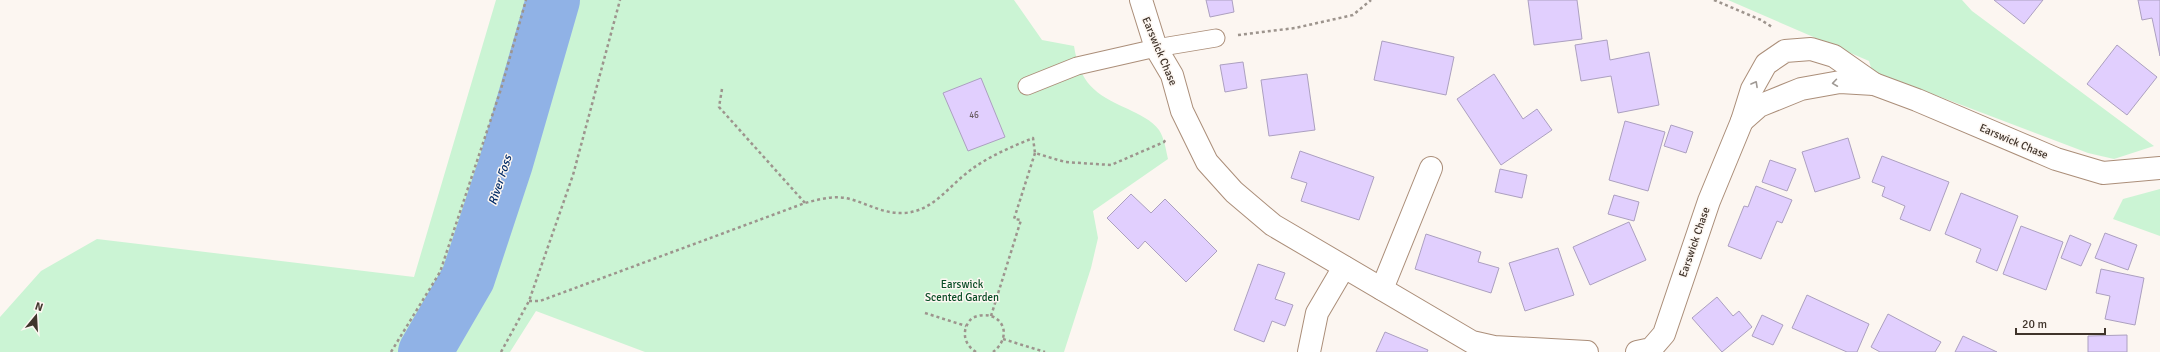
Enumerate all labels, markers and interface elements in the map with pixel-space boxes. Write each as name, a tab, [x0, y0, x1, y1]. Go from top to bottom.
street label: Earswick Chase	[1139, 15, 1180, 87]
one-way arrow	[1832, 79, 1838, 88]
one-way arrow	[1750, 81, 1757, 88]
house number: 46	[969, 110, 979, 121]
street label: Earswick Chase	[1978, 121, 2050, 162]
water label: River Foss	[485, 152, 516, 207]
street label: Earswick Chase	[1676, 205, 1713, 279]
park label: Earswick Scented Garden	[925, 278, 999, 304]
north arrow	[16, 296, 56, 336]
text: N	[33, 300, 45, 314]
scale bar	[2016, 310, 2105, 336]
text: 20 m	[2022, 317, 2047, 332]

